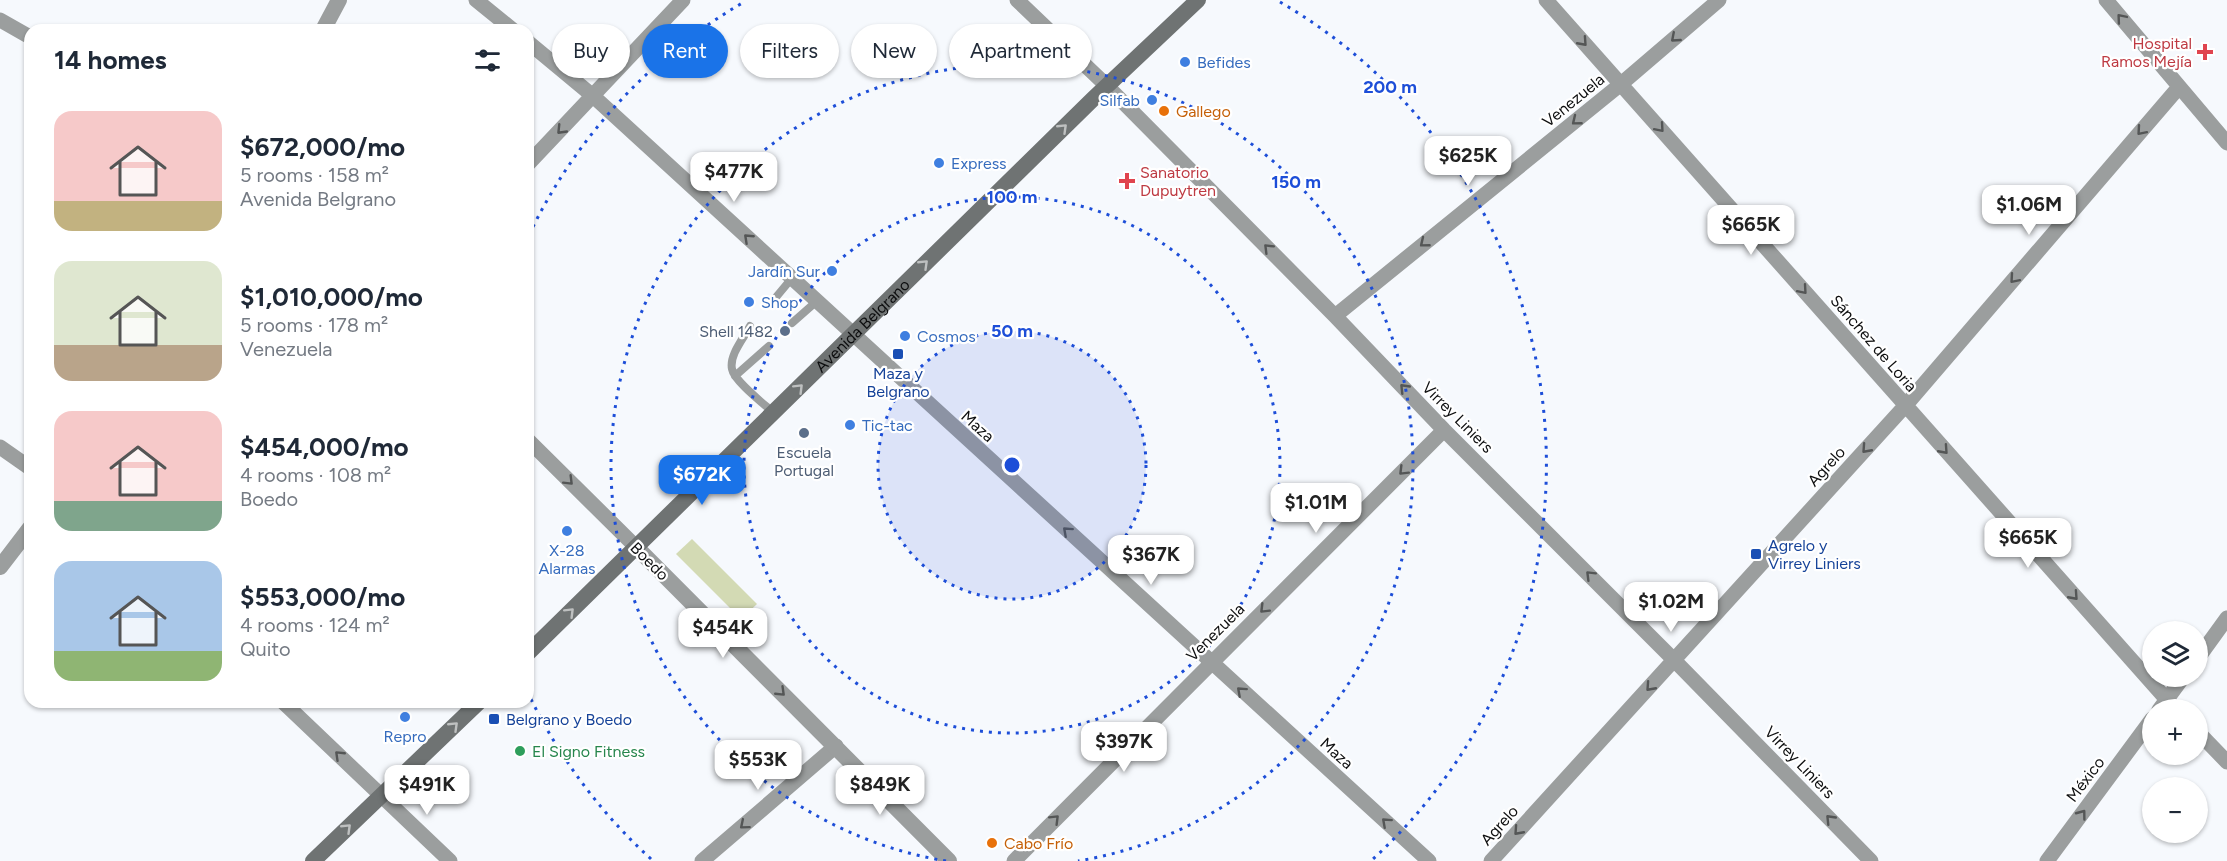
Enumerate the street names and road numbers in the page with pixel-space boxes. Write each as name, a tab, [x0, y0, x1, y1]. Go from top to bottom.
street label: Venezuela	[1539, 70, 1608, 131]
street label: Avenida Belgrano	[811, 275, 914, 376]
street label: Sánchez de Loria	[1826, 291, 1921, 396]
street label: Virrey Liniers	[1418, 378, 1497, 457]
street label: Maza	[957, 407, 998, 446]
street label: Agrelo	[1804, 442, 1849, 490]
street label: Boedo	[627, 538, 673, 584]
street label: Venezuela	[1182, 599, 1248, 665]
street label: Virrey Liniers	[1761, 722, 1839, 802]
street label: Maza	[1316, 734, 1357, 773]
street label: México	[2062, 753, 2108, 806]
street label: Agrelo	[1477, 801, 1522, 849]

